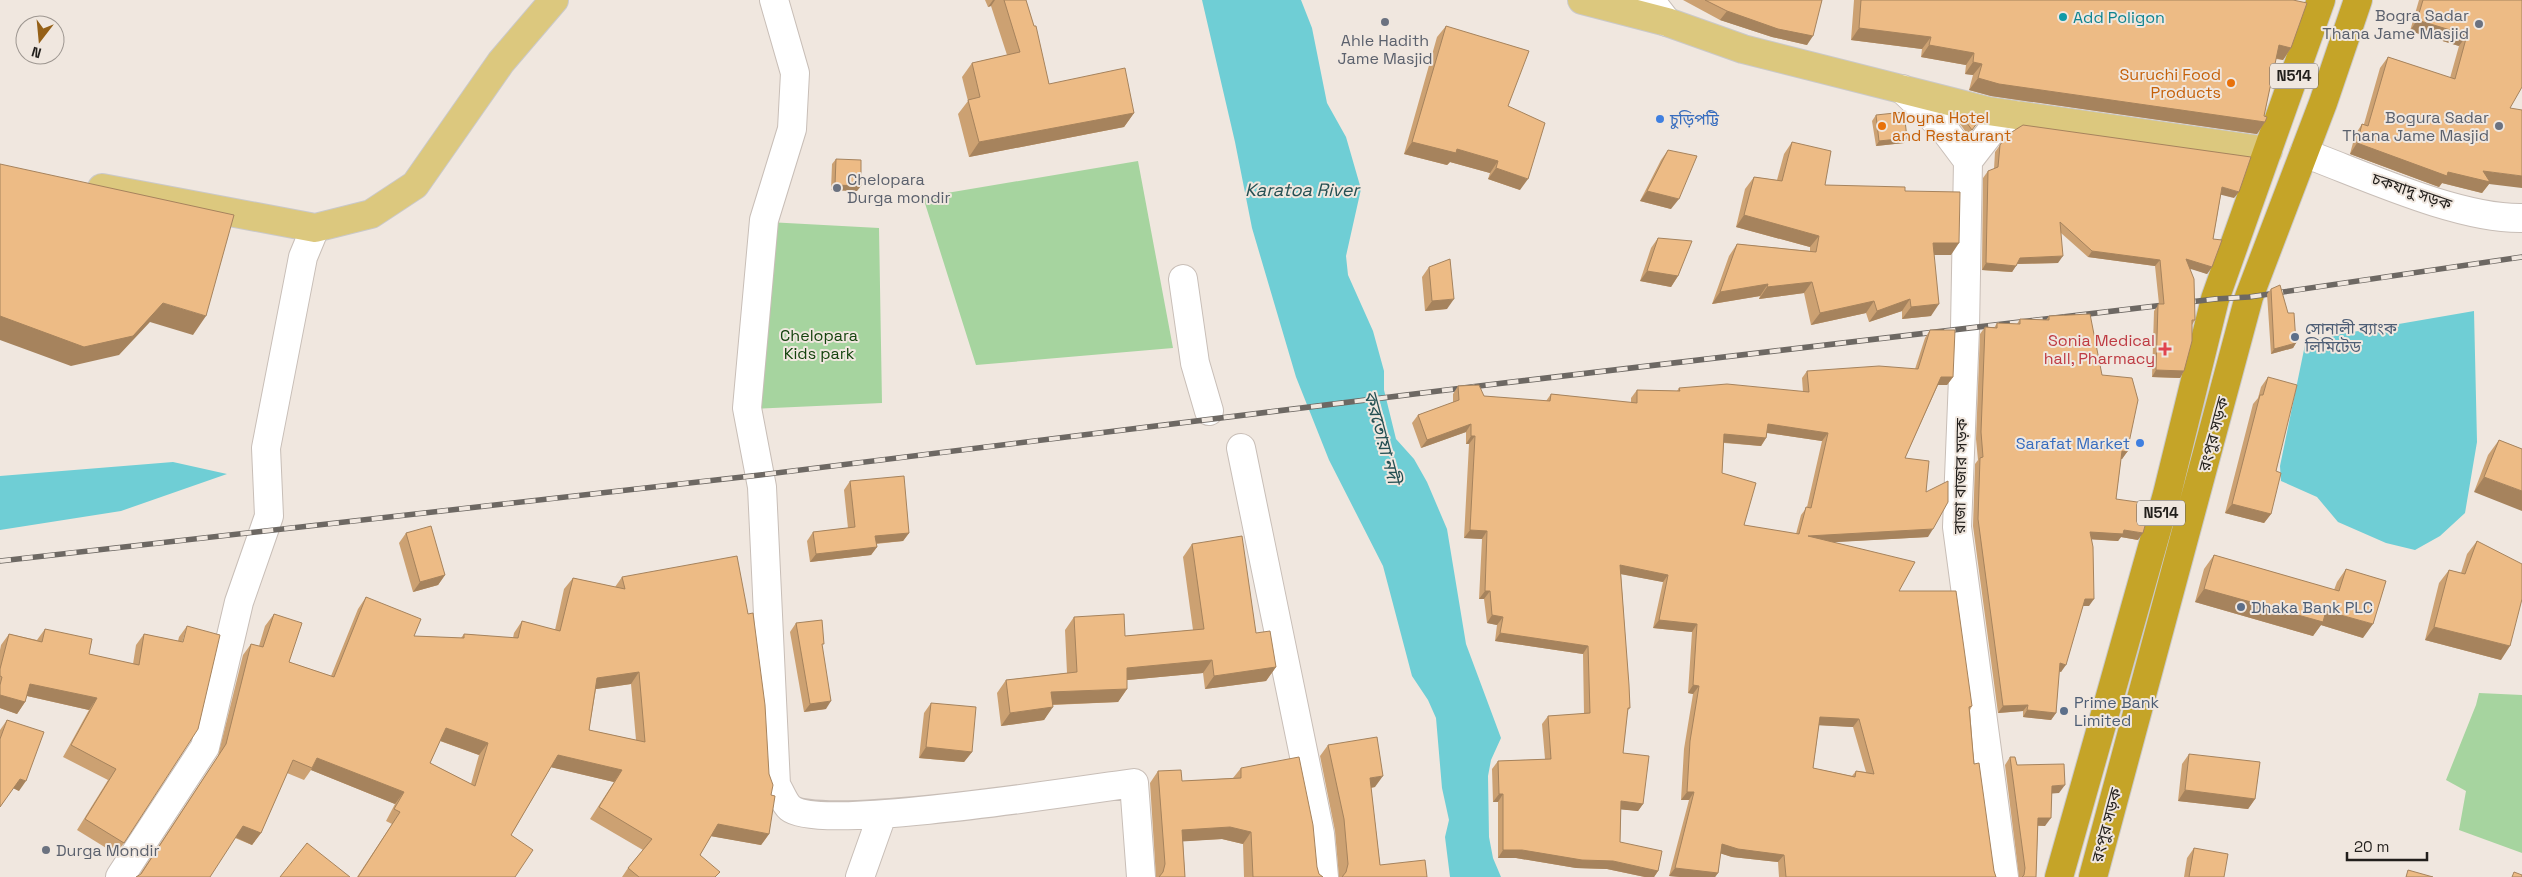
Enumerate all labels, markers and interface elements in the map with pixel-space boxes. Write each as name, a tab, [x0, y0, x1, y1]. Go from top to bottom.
place label: Bogra Sadar Thana Jame Masjid	[2322, 5, 2469, 44]
place label: Add Poligon	[2073, 7, 2165, 28]
marker: Add Poligon	[2057, 11, 2069, 23]
north arrow	[15, 15, 65, 65]
marker: Ahle Hadith Jame Masjid	[1379, 16, 1391, 28]
marker: Bogra Sadar Thana Jame Masjid	[2473, 18, 2485, 30]
place label: Ahle Hadith Jame Masjid	[1337, 30, 1433, 69]
text: N	[29, 43, 43, 62]
place label: Suruchi Food Products	[2120, 64, 2221, 103]
road number: N514	[2270, 64, 2318, 88]
marker: Suruchi Food Products	[2225, 77, 2237, 89]
place label: Moyna Hotel and Restaurant	[1892, 107, 2011, 146]
place label: Bogura Sadar Thana Jame Masjid	[2342, 107, 2489, 146]
place label: চুড়িপট্টি	[1669, 109, 1720, 130]
marker: চুড়িপট্টি	[1654, 113, 1666, 125]
marker: Moyna Hotel and Restaurant	[1876, 120, 1888, 132]
marker: Bogura Sadar Thana Jame Masjid	[2493, 120, 2505, 132]
street label: চকযাদু সড়ক	[2368, 168, 2456, 215]
place label: Chelopara Durga mondir	[847, 169, 950, 208]
water label: Karatoa River	[1245, 178, 1361, 201]
marker: Chelopara Durga mondir	[831, 182, 843, 194]
place label: সোনালী ব্যাংক লিমিটেড	[2304, 318, 2398, 357]
park label: Chelopara Kids park	[780, 325, 858, 364]
place label: Sonia Medical hall, Pharmacy	[2044, 330, 2155, 369]
marker: সোনালী ব্যাংক লিমিটেড	[2289, 331, 2301, 343]
marker: Sonia Medical hall, Pharmacy	[2159, 343, 2171, 355]
water label: করতোয়া নদী	[1359, 388, 1407, 489]
street label: রংপুর সড়ক	[2193, 394, 2234, 474]
street label: রাজা বাজার সড়ক	[1949, 417, 1972, 535]
place label: Sarafat Market	[2016, 433, 2130, 454]
marker: Sarafat Market	[2134, 437, 2146, 449]
road number: N514	[2137, 500, 2185, 526]
place label: Dhaka Bank PLC	[2251, 597, 2373, 618]
marker: Dhaka Bank PLC	[2235, 601, 2247, 613]
place label: Prime Bank Limited	[2074, 692, 2159, 731]
marker: Prime Bank Limited	[2058, 705, 2070, 717]
street label: রংপুর সড়ক	[2086, 785, 2127, 865]
scale bar	[2347, 830, 2427, 862]
text: 20 m	[2354, 837, 2389, 856]
place label: Durga Mondir	[56, 840, 160, 861]
marker: Durga Mondir	[40, 844, 52, 856]

